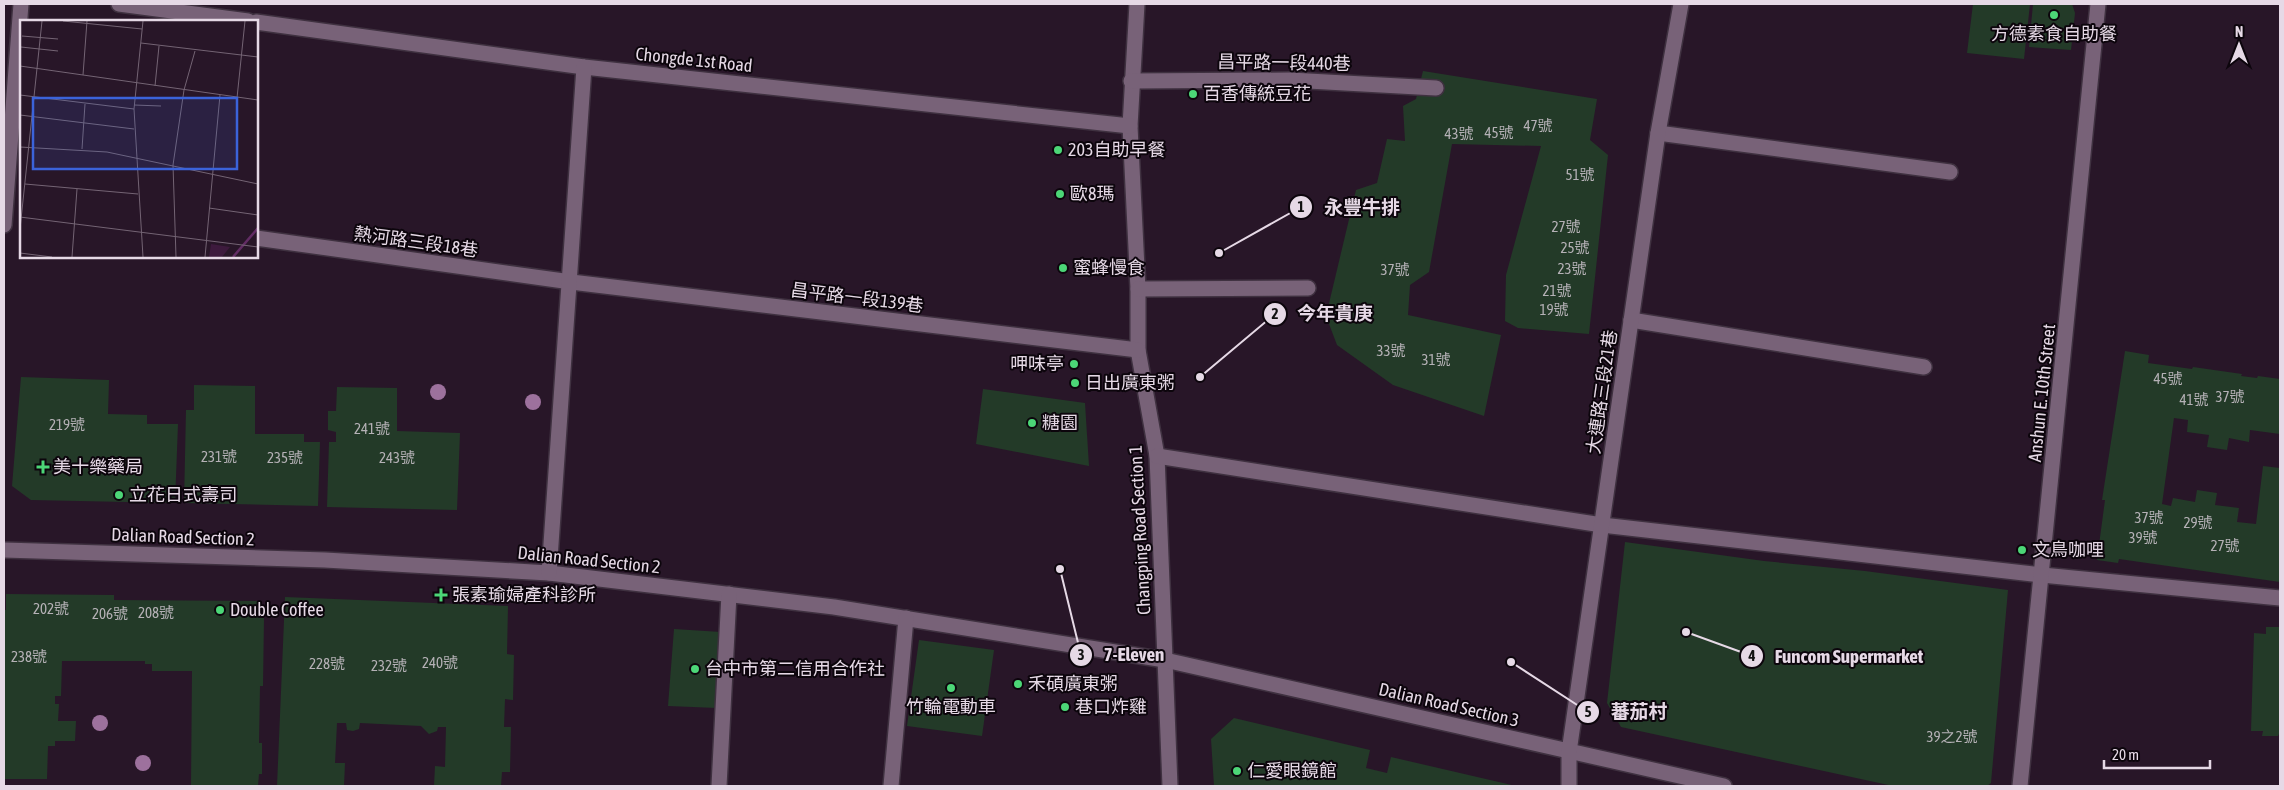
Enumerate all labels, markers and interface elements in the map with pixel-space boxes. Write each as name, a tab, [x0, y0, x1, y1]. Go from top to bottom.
marker: 方德素食自助餐	[2048, 9, 2060, 21]
inset map	[20, 20, 258, 258]
north arrow	[2214, 20, 2264, 70]
place label: 方德素食自助餐	[1991, 23, 2117, 44]
text: N	[2235, 24, 2243, 40]
street label: Chongde 1st Road	[635, 43, 754, 76]
street label: 昌平路一段440巷	[1217, 51, 1351, 74]
place label: 百香傳統豆花	[1203, 83, 1311, 104]
marker: 百香傳統豆花	[1187, 88, 1199, 100]
house number: 47號	[1523, 117, 1553, 134]
house number: 45號	[1484, 124, 1514, 141]
house number: 43號	[1444, 125, 1474, 142]
place label: 203自助早餐	[1068, 139, 1165, 160]
marker: 203自助早餐	[1052, 144, 1064, 156]
house number: 51號	[1565, 166, 1595, 183]
place label: 歐8瑪	[1070, 183, 1114, 204]
marker: 歐8瑪	[1054, 188, 1066, 200]
callout: 永豐牛排	[1289, 190, 1410, 224]
text: 永豐牛排	[1324, 196, 1400, 218]
text: 1	[1297, 198, 1305, 215]
house number: 27號	[1551, 218, 1581, 235]
street label: 熱河路三段18巷	[353, 222, 479, 261]
house number: 25號	[1560, 239, 1590, 256]
place label: 蜜蜂慢食	[1073, 257, 1145, 278]
house number: 23號	[1557, 260, 1587, 277]
house number: 37號	[1380, 261, 1410, 278]
marker: 蜜蜂慢食	[1057, 262, 1069, 274]
street label: 昌平路一段139巷	[790, 279, 925, 316]
house number: 21號	[1542, 282, 1572, 299]
callout: 今年貴庚	[1262, 297, 1383, 331]
house number: 19號	[1539, 301, 1569, 318]
text: 今年貴庚	[1297, 302, 1373, 324]
text: 2	[1271, 305, 1279, 322]
street label: Anshun E. 10th Street	[2024, 323, 2059, 463]
street label: 大連路三段21巷	[1582, 329, 1621, 455]
house number: 33號	[1376, 342, 1406, 359]
house number: 31號	[1421, 351, 1451, 368]
place label: 呷味亭	[1010, 353, 1064, 374]
marker: 呷味亭	[1068, 358, 1080, 370]
house number: 45號	[2153, 370, 2183, 387]
place label: 日出廣東粥	[1085, 372, 1175, 393]
marker: 日出廣東粥	[1069, 377, 1081, 389]
house number: 37號	[2215, 388, 2245, 405]
house number: 41號	[2179, 391, 2209, 408]
place label: 糖園	[1042, 412, 1078, 433]
house number: 219號	[49, 416, 85, 433]
marker: 糖園	[1026, 417, 1038, 429]
house number: 241號	[354, 420, 390, 437]
street label: Changping Road Section 1	[1125, 445, 1154, 615]
house number: 231號	[201, 448, 237, 465]
house number: 235號	[267, 449, 303, 466]
house number: 243號	[379, 449, 415, 466]
place label: 美十樂藥局	[53, 456, 143, 477]
marker: 美十樂藥局	[37, 461, 49, 473]
place label: 立花日式壽司	[129, 484, 237, 505]
marker: 立花日式壽司	[113, 489, 125, 501]
house number: 37號	[2134, 509, 2164, 526]
house number: 29號	[2183, 514, 2213, 531]
street label: Dalian Road Section 2	[111, 524, 255, 549]
house number: 39號	[2128, 529, 2158, 546]
house number: 27號	[2210, 537, 2240, 554]
place label: 文鳥咖哩	[2032, 539, 2104, 560]
street label: Dalian Road Section 2	[517, 542, 662, 577]
marker: 文鳥咖哩	[2016, 544, 2028, 556]
place label: 張素瑜婦產科診所	[452, 584, 596, 605]
marker: 張素瑜婦產科診所	[434, 588, 448, 602]
place label: Double Coffee	[230, 599, 324, 620]
house number: 202號	[33, 600, 69, 617]
house number: 208號	[138, 604, 174, 621]
marker: Double Coffee	[214, 604, 226, 616]
house number: 206號	[92, 605, 128, 622]
callout: 7-Eleven	[1068, 638, 1174, 672]
callout: Funcom Supermarket	[1740, 639, 1933, 673]
text: 7-Eleven	[1104, 643, 1164, 665]
text: Funcom Supermarket	[1775, 645, 1924, 667]
text: 3	[1077, 646, 1085, 663]
text: 4	[1747, 647, 1756, 664]
house number: 238號	[11, 648, 47, 665]
house number: 240號	[422, 654, 458, 671]
house number: 228號	[309, 655, 345, 672]
house number: 232號	[371, 657, 407, 674]
place label: 台中市第二信用合作社	[705, 658, 885, 679]
marker: 台中市第二信用合作社	[689, 663, 701, 675]
place label: 禾碩廣東粥	[1028, 673, 1118, 694]
marker: 禾碩廣東粥	[1012, 678, 1024, 690]
street label: Dalian Road Section 3	[1377, 678, 1521, 731]
marker: 竹輪電動車	[945, 682, 957, 694]
callout: 蕃茄村	[1576, 695, 1678, 729]
place label: 竹輪電動車	[906, 696, 996, 717]
place label: 巷口炸雞	[1075, 696, 1147, 717]
text: 蕃茄村	[1610, 700, 1668, 722]
marker: 巷口炸雞	[1059, 701, 1071, 713]
text: 5	[1584, 703, 1592, 720]
house number: 39之2號	[1926, 728, 1978, 745]
scale bar	[2104, 738, 2210, 770]
text: 20 m	[2112, 746, 2139, 763]
place label: 仁愛眼鏡館	[1247, 760, 1337, 781]
marker: 仁愛眼鏡館	[1231, 765, 1243, 777]

